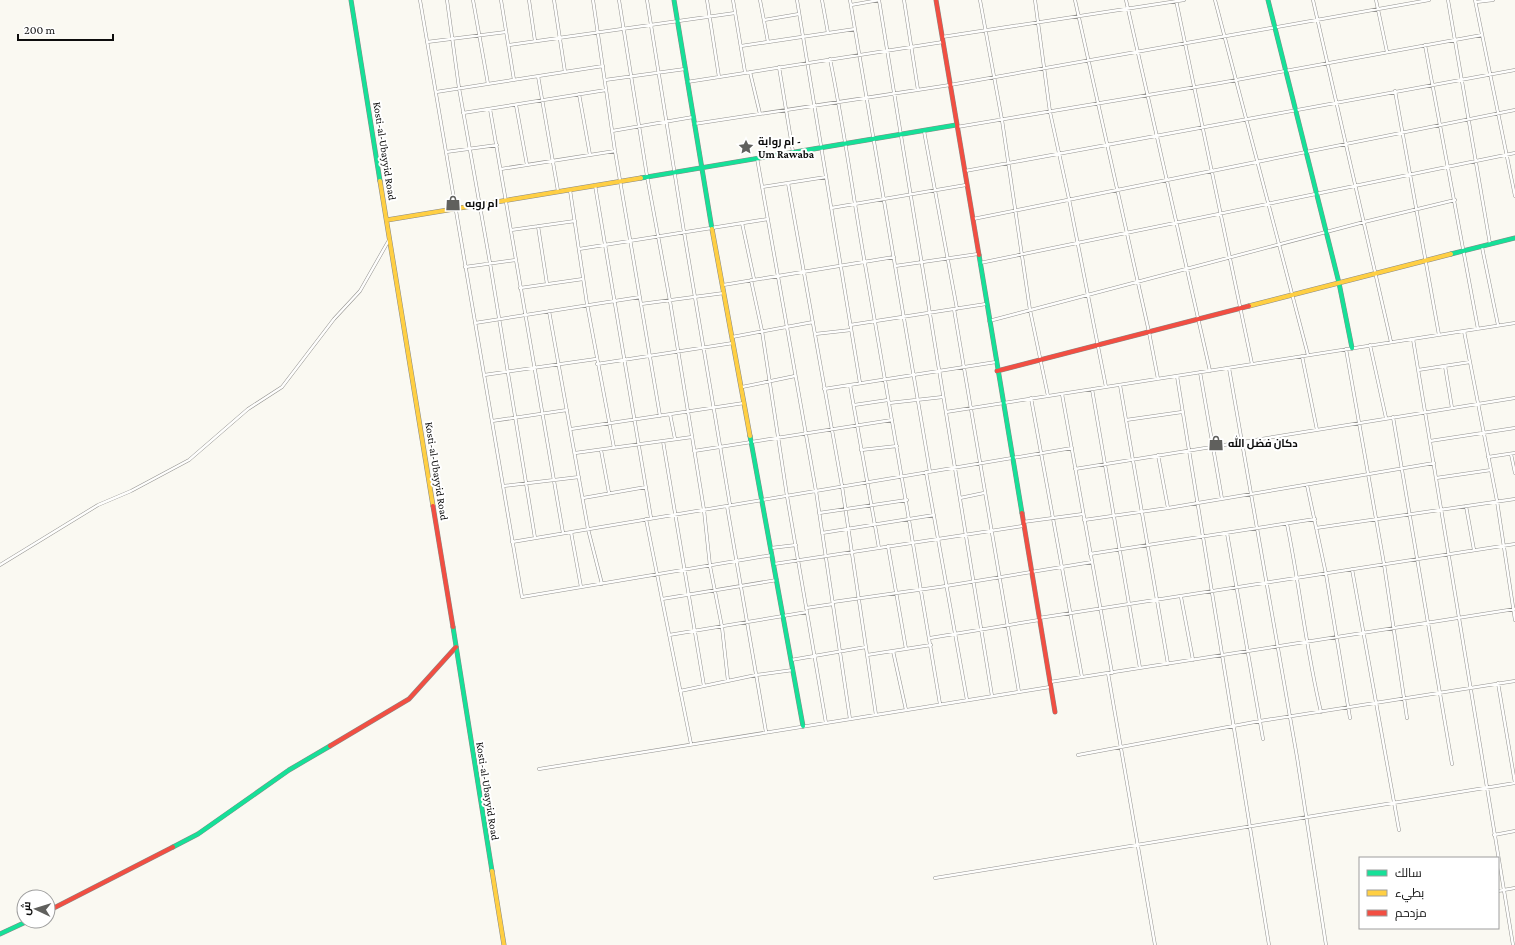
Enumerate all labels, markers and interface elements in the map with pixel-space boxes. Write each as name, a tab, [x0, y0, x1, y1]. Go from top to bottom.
scale bar	[18, 16, 113, 42]
text: 200 m	[24, 23, 56, 37]
street label: Kosti-al-Ubayyid Road	[370, 101, 399, 201]
place label: ام روابة - Um Rawaba	[758, 135, 815, 160]
place icon: ام روابة - Um Rawaba	[737, 138, 755, 156]
shop icon: ام روبه	[444, 194, 462, 212]
place label: ام روبه	[465, 197, 498, 211]
street label: Kosti-al-Ubayyid Road	[422, 421, 451, 521]
shop icon: دكان فضل الله	[1207, 434, 1225, 452]
place label: دكان فضل الله	[1228, 435, 1298, 450]
street label: Kosti-al-Ubayyid Road	[473, 741, 502, 841]
legend	[1359, 857, 1499, 929]
text: سالك	[1395, 866, 1422, 880]
text: بطيء	[1395, 886, 1424, 903]
north arrow	[16, 889, 56, 929]
text: ش	[20, 901, 33, 916]
text: مزدحم	[1395, 906, 1427, 921]

